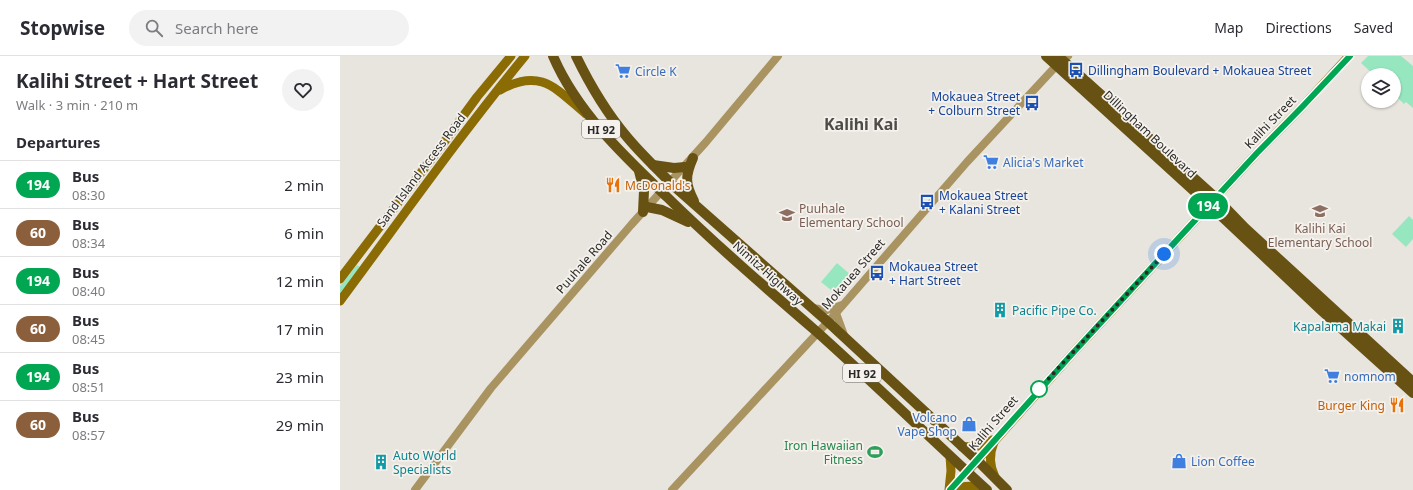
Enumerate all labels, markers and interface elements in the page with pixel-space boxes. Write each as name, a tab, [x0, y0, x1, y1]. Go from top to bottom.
search box	[129, 10, 409, 46]
text: Stopwise	[20, 15, 105, 41]
icon: search	[143, 17, 165, 39]
text: Search here	[175, 18, 259, 38]
text: Map	[1214, 18, 1243, 37]
text: Directions	[1265, 18, 1332, 37]
text: Saved	[1354, 18, 1393, 37]
bus stop icon: Dillingham Boulevard + Mokauea Street	[1067, 61, 1085, 79]
supermarket icon: Circle K	[614, 62, 632, 80]
place label: Dillingham Boulevard + Mokauea Street	[1088, 62, 1312, 79]
place label: Circle K	[635, 63, 677, 80]
text: Kalihi Street + Hart Street	[16, 68, 258, 94]
map controls	[1361, 68, 1401, 108]
button: layers	[1361, 68, 1401, 108]
button: heart	[282, 69, 324, 111]
street label: Dillingham Boulevard	[1100, 86, 1200, 182]
place label: Mokauea Street + Colburn Street	[928, 88, 1021, 119]
street label: Kalihi Street	[1240, 91, 1300, 152]
bus stop icon: Mokauea Street + Colburn Street	[1023, 94, 1041, 112]
text: Walk · 3 min · 210 m	[16, 96, 138, 114]
street label: Sand Island Access Road	[373, 110, 469, 230]
district label: Kalihi Kai	[824, 113, 898, 135]
road number: HI 92	[582, 120, 620, 138]
text: Departures	[16, 132, 100, 152]
supermarket icon: Alicia's Market	[982, 153, 1000, 171]
place label: Alicia's Market	[1003, 154, 1084, 171]
text: Bus	[72, 166, 99, 186]
text: 194	[26, 175, 50, 194]
text: 2 min	[284, 175, 324, 195]
restaurant icon: McDonald's	[604, 176, 622, 194]
place label: McDonald's	[625, 177, 691, 194]
text: 08:30	[72, 186, 105, 204]
place label: Mokauea Street + Kalani Street	[939, 187, 1028, 218]
bus stop icon: Mokauea Street + Kalani Street	[918, 193, 936, 211]
line badge: 194	[1185, 193, 1231, 219]
text: 194	[1196, 196, 1220, 215]
place label: Puuhale Elementary School	[799, 200, 904, 231]
school or university icon: Kalihi Kai Elementary School	[1311, 202, 1329, 220]
school or university icon: Puuhale Elementary School	[778, 206, 796, 224]
text: Bus	[72, 214, 99, 234]
place label: Kalihi Kai Elementary School	[1268, 220, 1372, 251]
text: 60	[30, 223, 46, 242]
text: 6 min	[284, 223, 324, 243]
street label: Puuhale Road	[552, 227, 616, 297]
text: 08:34	[72, 234, 105, 252]
street label: Mokauea Street	[817, 234, 889, 313]
street label: Nimitz Highway	[729, 237, 807, 310]
your location	[1154, 244, 1174, 264]
place label: Mokauea Street + Hart Street	[889, 258, 978, 289]
text: Bus	[72, 262, 99, 282]
bus stop icon: Mokauea Street + Hart Street	[868, 264, 886, 282]
text: 194	[26, 271, 50, 290]
text: 12 min	[276, 271, 324, 291]
text: 08:40	[72, 282, 105, 300]
building icon: Pacific Pipe Co.	[991, 301, 1009, 319]
place label: Pacific Pipe Co.	[1012, 302, 1097, 319]
text: Bus	[72, 310, 99, 330]
building icon: Kapalama Makai	[1389, 317, 1407, 335]
place label: Kapalama Makai	[1293, 318, 1386, 335]
text: 60	[30, 319, 46, 338]
text: 17 min	[276, 319, 324, 339]
text: 08:45	[72, 330, 105, 348]
text: Bus	[72, 358, 99, 378]
road number: HI 92	[843, 364, 881, 382]
text: 194	[26, 367, 50, 386]
text: 23 min	[276, 367, 324, 387]
supermarket icon: nomnom	[1323, 367, 1341, 385]
place label: nomnom	[1344, 368, 1396, 385]
text: 08:51	[72, 378, 105, 396]
unlabelled marker	[1030, 380, 1048, 398]
street label: Kalihi Street	[964, 391, 1022, 454]
restaurant icon: Burger King	[1388, 396, 1406, 414]
place label: Burger King	[1317, 397, 1385, 414]
text: Bus	[72, 406, 99, 426]
place label: Volcano Vape Shop	[897, 409, 957, 440]
text: 60	[30, 415, 46, 434]
text: 29 min	[276, 415, 324, 435]
shop icon: Volcano Vape Shop	[960, 415, 978, 433]
text: 08:57	[72, 426, 105, 444]
place label: Iron Hawaiian Fitness	[784, 437, 863, 468]
sports icon: Iron Hawaiian Fitness	[866, 443, 884, 461]
place label: Auto World Specialists	[393, 447, 456, 478]
shop icon: Lion Coffee	[1170, 452, 1188, 470]
building icon: Auto World Specialists	[372, 453, 390, 471]
place label: Lion Coffee	[1191, 453, 1255, 470]

